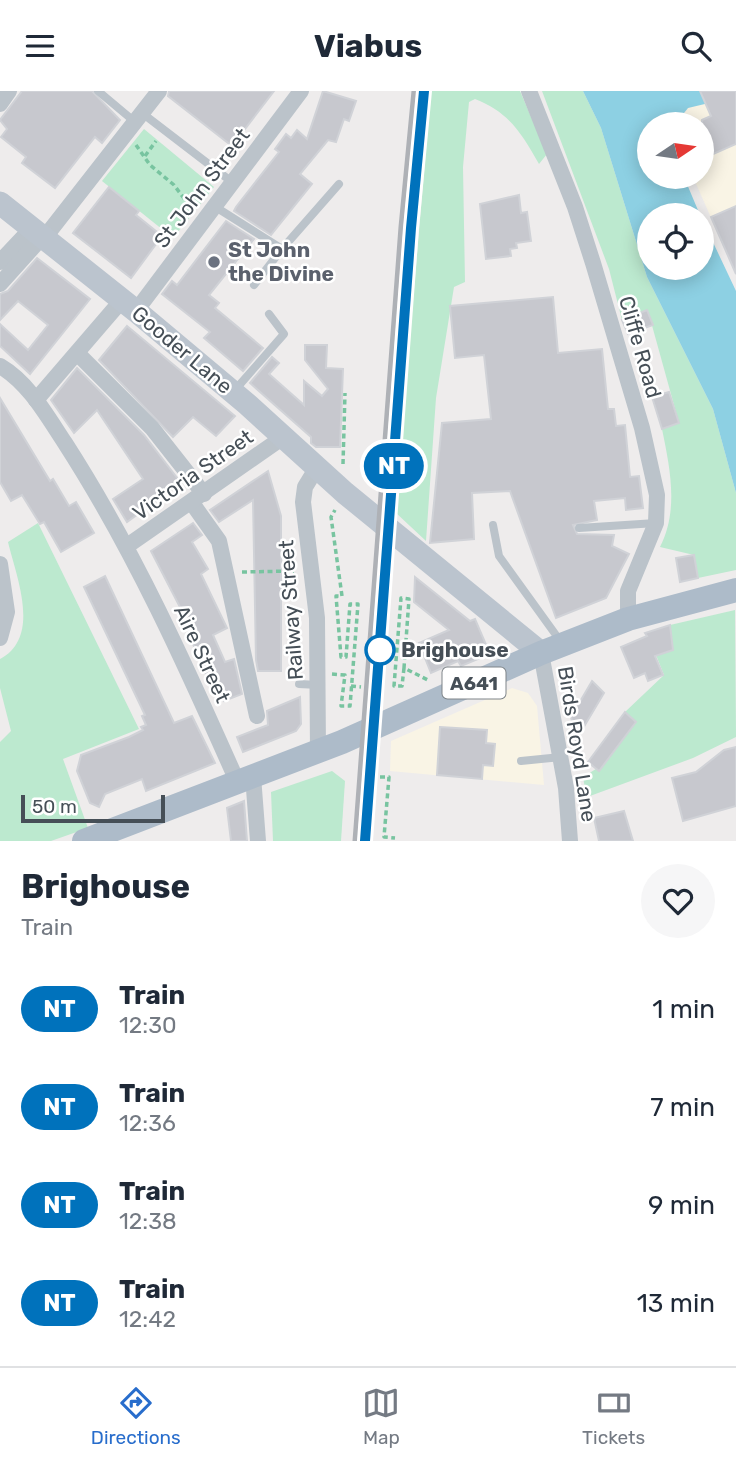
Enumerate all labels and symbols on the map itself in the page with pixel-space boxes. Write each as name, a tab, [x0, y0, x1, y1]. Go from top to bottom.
north arrow	[637, 112, 714, 189]
street label: St John Street	[149, 123, 255, 252]
place label: St John the Divine	[228, 237, 334, 286]
marker: St John the Divine	[206, 254, 222, 270]
street label: Cliffe Road	[614, 293, 667, 401]
street label: Gooder Lane	[127, 300, 238, 399]
street label: Victoria Street	[128, 424, 258, 525]
line badge: NT	[362, 443, 426, 489]
street label: Railway Street	[273, 539, 308, 681]
street label: Aire Street	[169, 601, 236, 706]
marker: Brighouse	[365, 635, 395, 665]
place label: Brighouse	[401, 637, 509, 662]
street label: Birds Royd Lane	[553, 664, 602, 824]
road number: A641	[442, 667, 505, 699]
scale bar	[21, 792, 164, 824]

